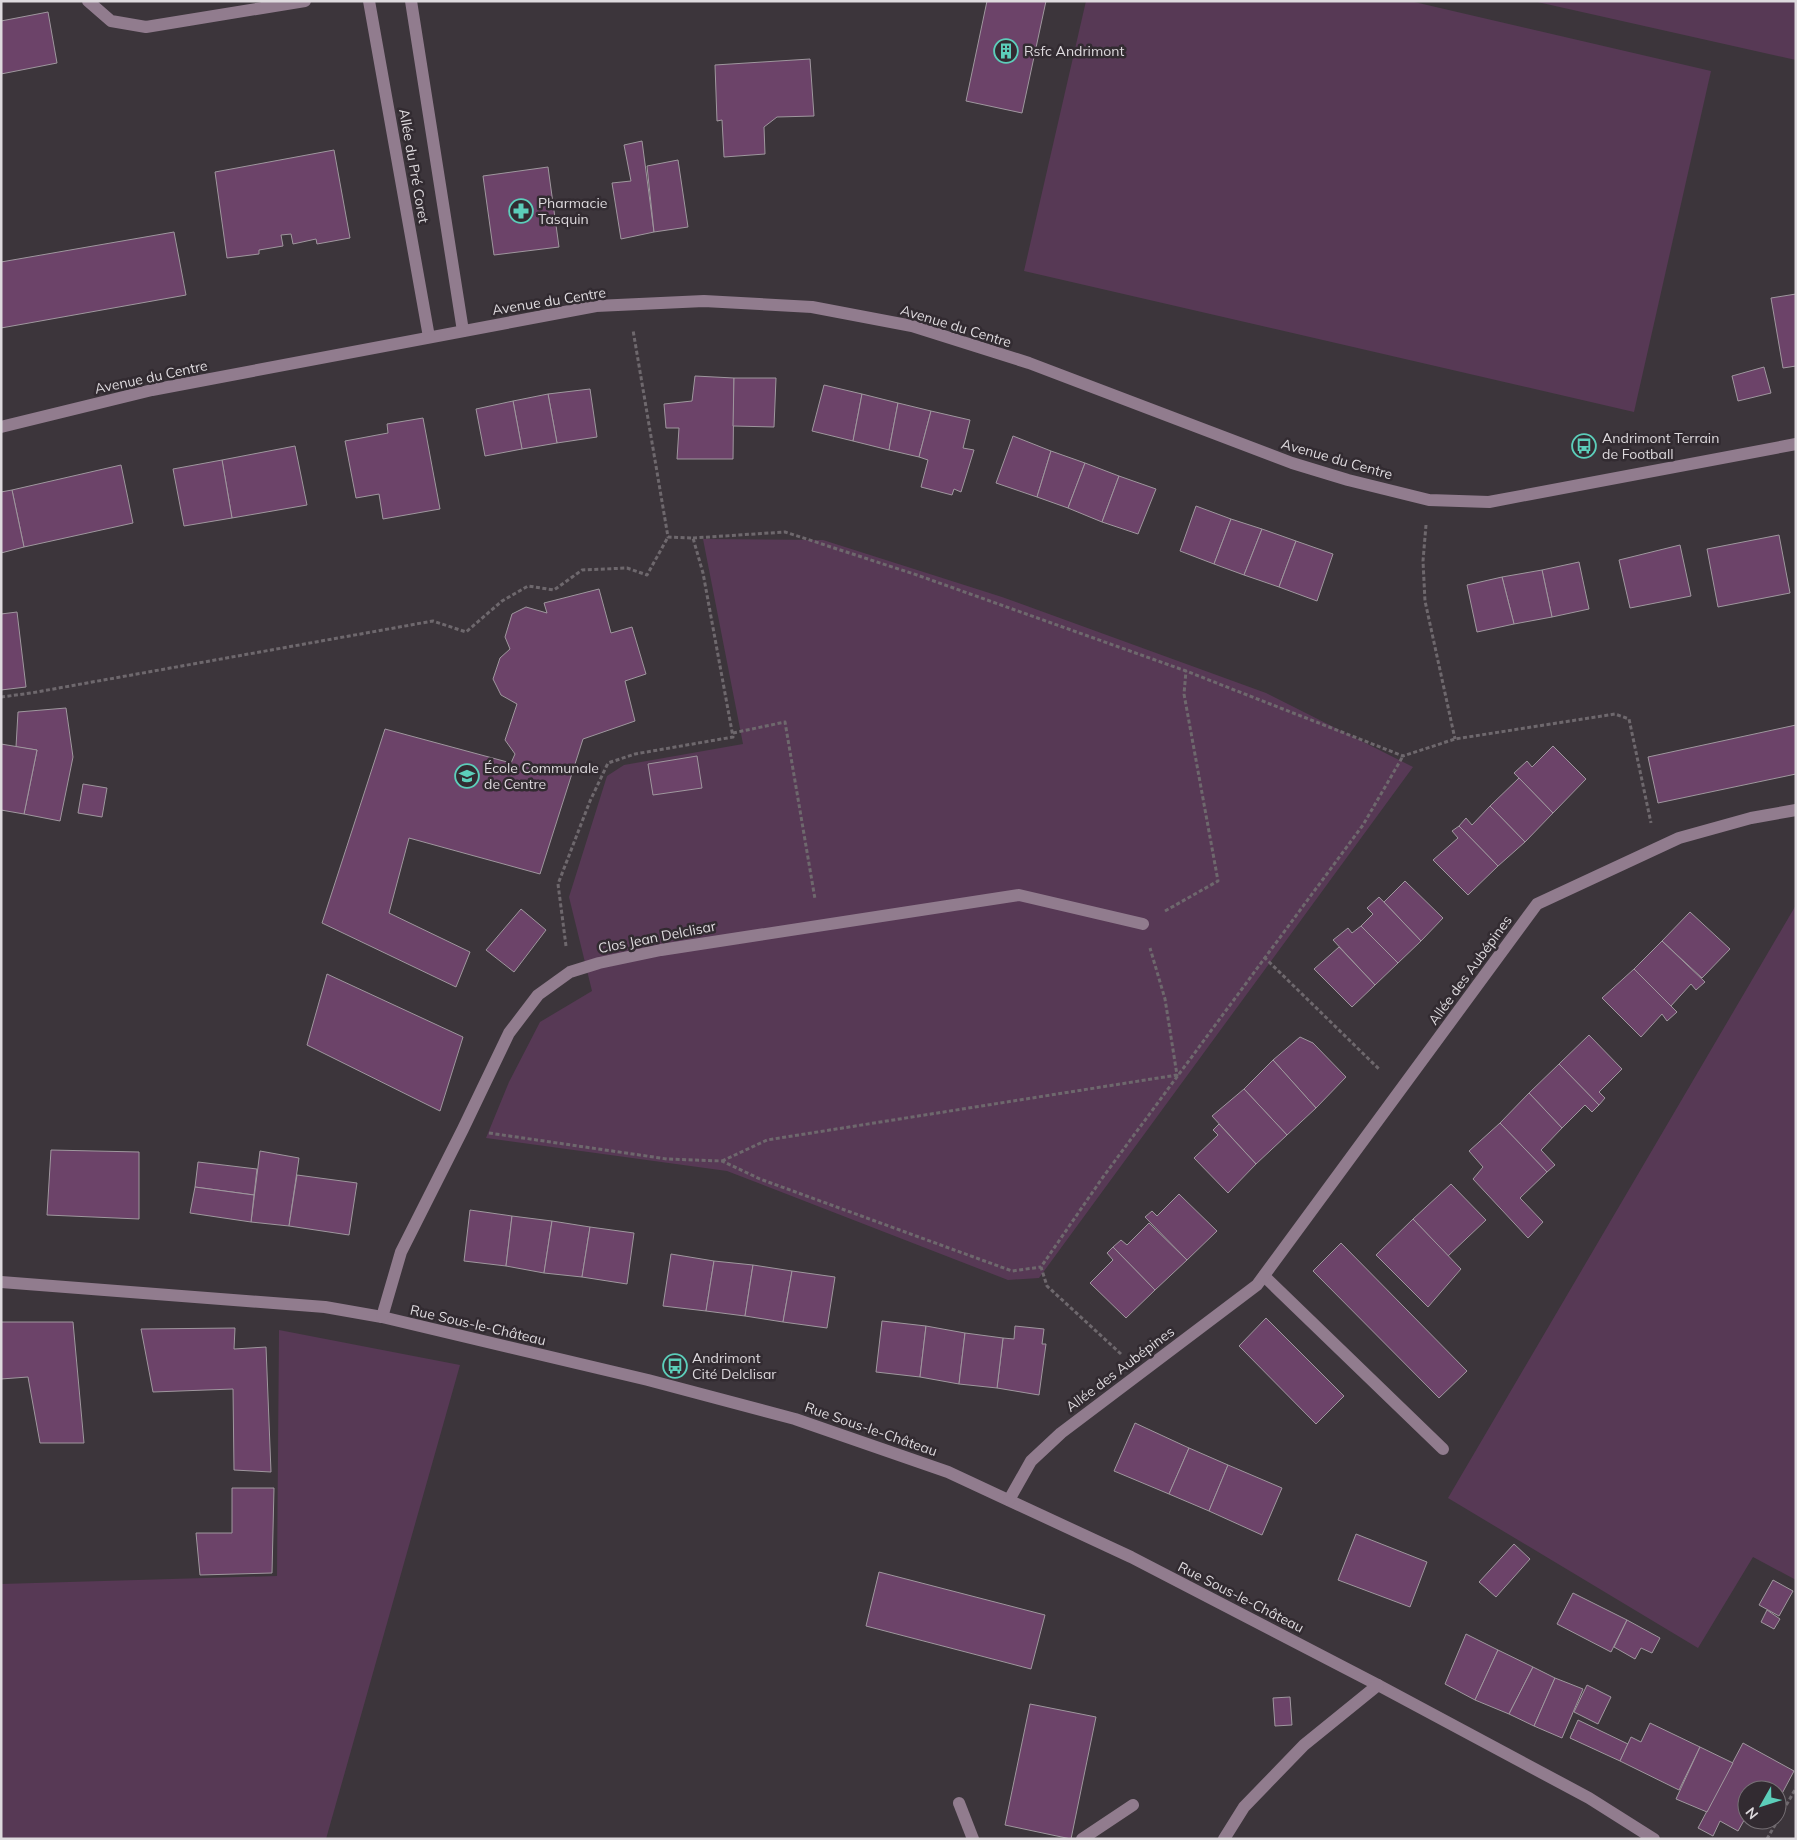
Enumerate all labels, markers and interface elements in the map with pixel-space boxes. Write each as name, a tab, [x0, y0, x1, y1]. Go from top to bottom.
building icon: Rsfc Andrimont	[993, 38, 1019, 64]
place label: Rsfc Andrimont	[1024, 42, 1124, 60]
street label: Allée du Pré Coret	[395, 107, 433, 225]
place label: Pharmacie Tasquin	[538, 194, 607, 228]
pharmacy icon: Pharmacie Tasquin	[508, 198, 534, 224]
street label: Avenue du Centre	[491, 283, 607, 319]
street label: Avenue du Centre	[898, 301, 1014, 351]
street label: Avenue du Centre	[93, 356, 209, 398]
place label: Andrimont Terrain de Football	[1602, 429, 1719, 463]
bus stop icon: Andrimont Terrain de Football	[1571, 433, 1597, 459]
street label: Avenue du Centre	[1279, 435, 1395, 483]
place label: École Communale de Centre	[484, 759, 599, 793]
school or university icon: École Communale de Centre	[454, 763, 480, 789]
street label: Allée des Aubépines	[1424, 912, 1516, 1028]
street label: Clos Jean Delclisar	[597, 917, 718, 957]
street label: Rue Sous-le-Château	[408, 1301, 548, 1349]
street label: Allée des Aubépines	[1062, 1322, 1178, 1416]
place label: Andrimont Cité Delclisar	[692, 1349, 777, 1383]
bus stop icon: Andrimont Cité Delclisar	[662, 1353, 688, 1379]
street label: Rue Sous-le-Château	[802, 1398, 940, 1460]
street label: Rue Sous-le-Château	[1175, 1557, 1307, 1637]
north arrow	[1737, 1780, 1787, 1830]
text: N	[1742, 1803, 1762, 1823]

